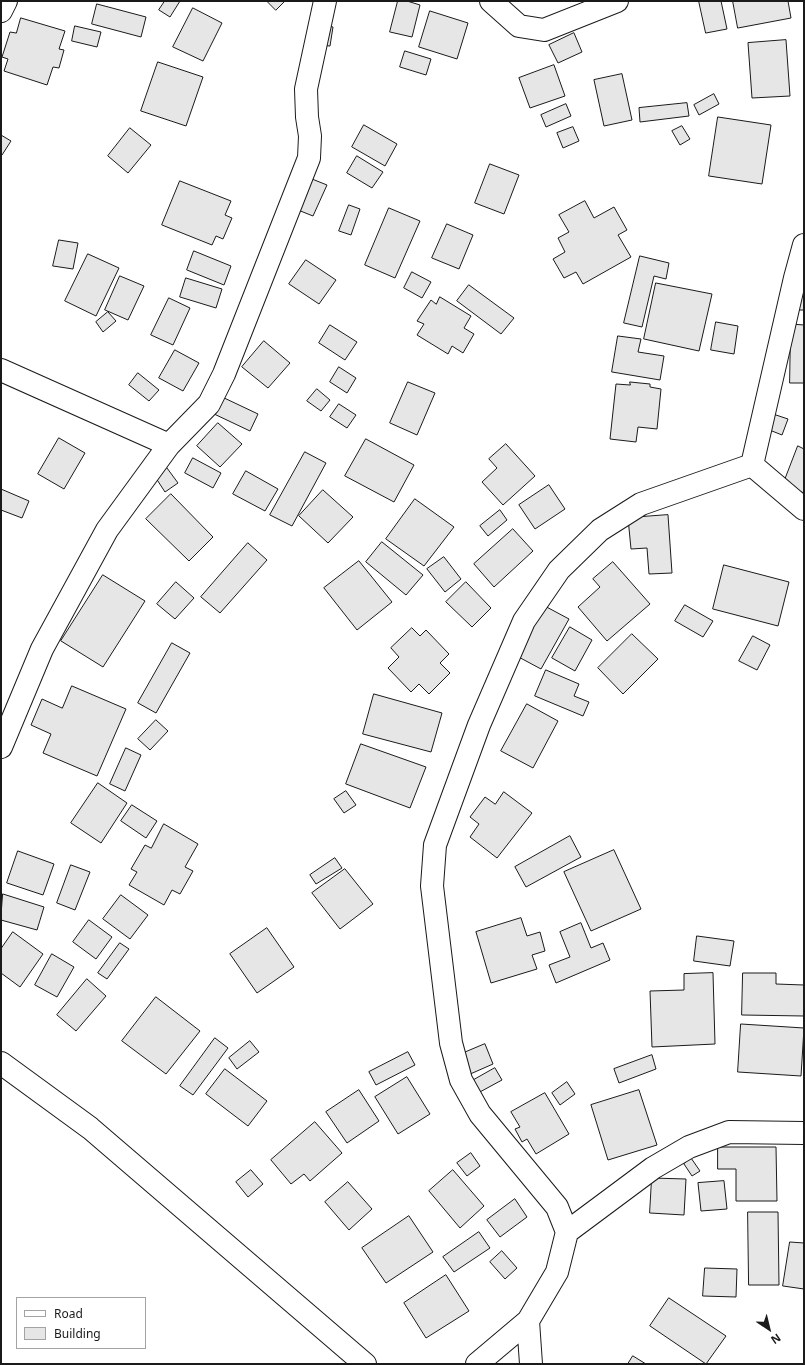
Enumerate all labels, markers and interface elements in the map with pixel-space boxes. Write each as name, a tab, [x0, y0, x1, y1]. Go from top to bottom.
legend	[16, 1297, 146, 1349]
text: Road	[54, 1305, 83, 1322]
north arrow	[749, 1309, 789, 1349]
text: Building	[54, 1325, 101, 1342]
text: N	[768, 1331, 784, 1348]

